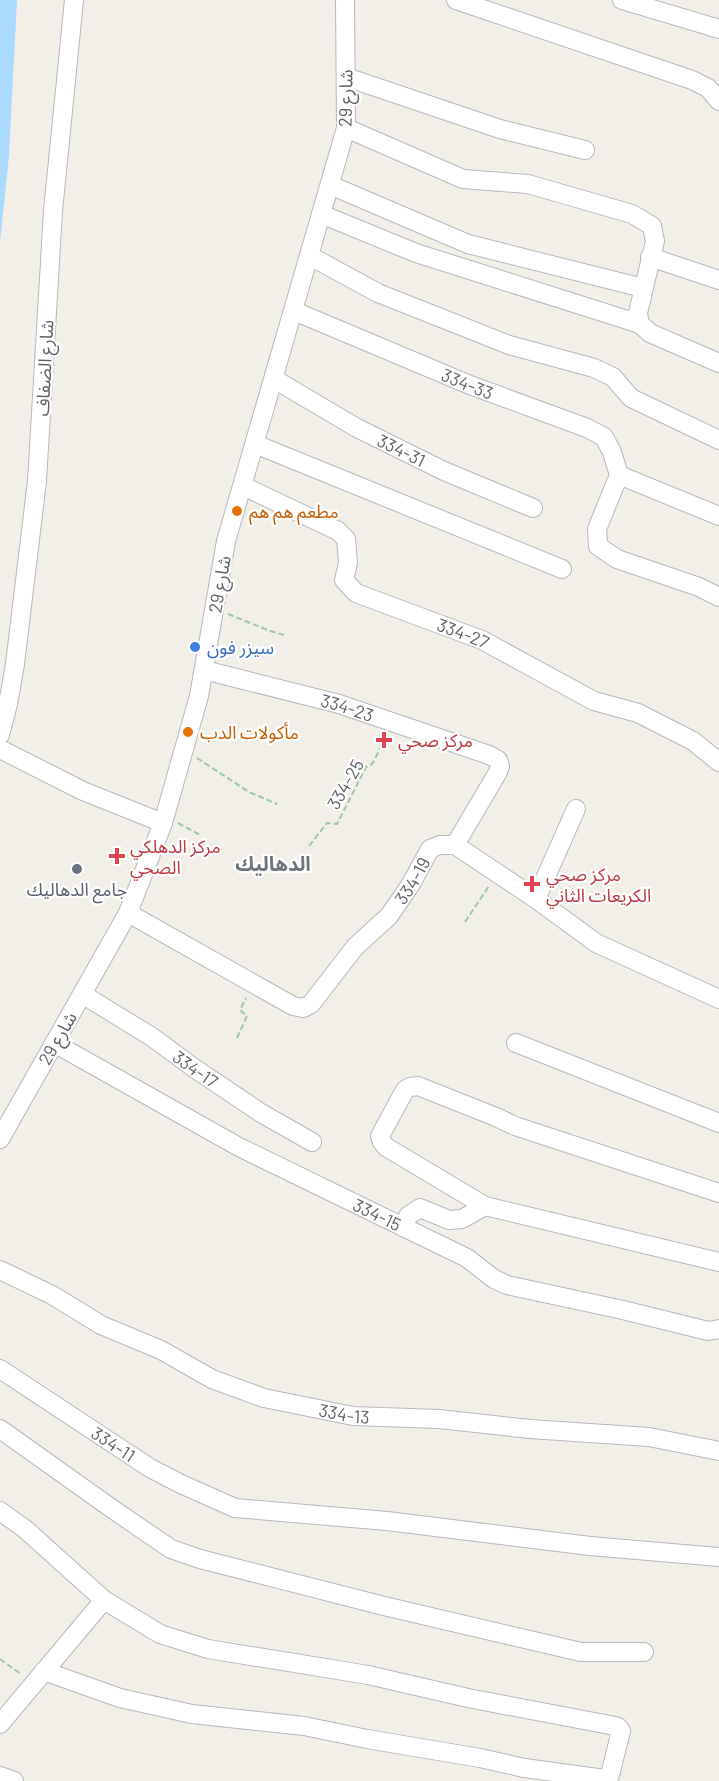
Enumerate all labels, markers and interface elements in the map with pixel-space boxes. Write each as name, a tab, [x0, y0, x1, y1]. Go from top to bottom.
street label: شارع 29	[333, 69, 361, 127]
street label: شارع الضفاف	[30, 319, 62, 417]
street label: 334-33	[438, 363, 496, 404]
street label: 334-31	[374, 429, 429, 471]
place label: مطعم هم هم	[249, 500, 339, 525]
marker: مطعم هم هم	[230, 504, 244, 518]
street label: شارع 29	[203, 554, 239, 615]
street label: 334-27	[434, 613, 494, 653]
place label: سيزر فون	[207, 636, 274, 659]
marker: سيزر فون	[188, 640, 202, 654]
street label: 334-23	[318, 689, 377, 726]
place label: مأكولات الدب	[200, 721, 299, 744]
marker: مأكولات الدب	[181, 725, 195, 739]
place label: مركز صحي	[398, 729, 473, 754]
marker: مركز صحي	[375, 731, 393, 749]
street label: 334-25	[322, 755, 368, 813]
place label: مركز الدهلكي الصحي	[130, 835, 221, 881]
marker: مركز الدهلكي الصحي	[108, 847, 126, 865]
district label: الدهاليك	[235, 851, 311, 876]
street label: 334-19	[389, 853, 435, 908]
marker: جامع الدهاليك	[70, 862, 84, 876]
place label: مركز صحي الكريعات الثاني	[546, 863, 651, 909]
marker: مركز صحي الكريعات الثاني	[523, 875, 541, 893]
place label: جامع الدهاليك	[27, 878, 127, 904]
street label: شارع 29	[33, 1008, 84, 1070]
street label: 334-17	[169, 1045, 223, 1092]
street label: 334-15	[349, 1193, 405, 1235]
street label: 334-13	[317, 1398, 370, 1428]
street label: 334-11	[87, 1421, 140, 1466]

